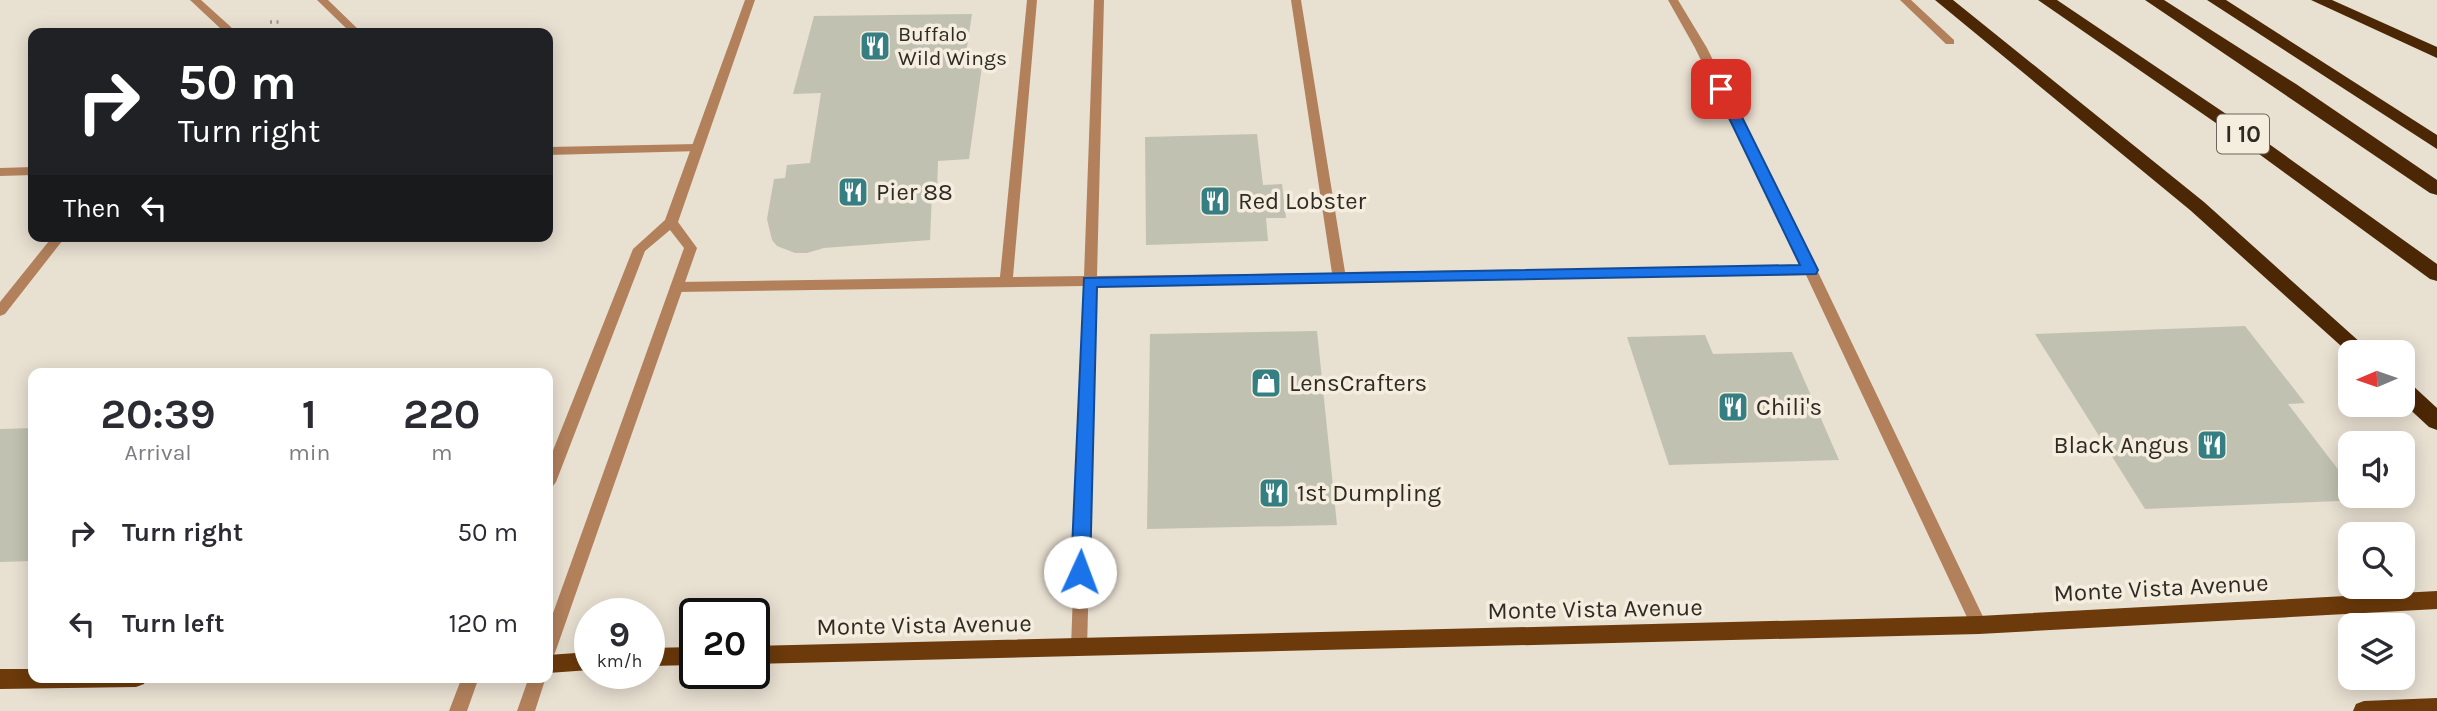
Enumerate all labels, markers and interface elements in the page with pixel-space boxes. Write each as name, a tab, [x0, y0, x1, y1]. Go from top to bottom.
place label: Buffalo Wild Wings	[898, 22, 1007, 70]
restaurant icon: Buffalo Wild Wings	[858, 29, 892, 63]
text: 50 m	[178, 54, 296, 111]
icon: right	[63, 56, 154, 147]
pin	[1691, 59, 1751, 119]
icon: arrive	[1702, 70, 1740, 108]
text: Turn right	[178, 113, 320, 150]
road number: I 10	[2217, 114, 2269, 154]
restaurant icon: Pier 88	[836, 175, 870, 209]
place label: Pier 88	[876, 178, 953, 206]
restaurant icon: Red Lobster	[1198, 184, 1232, 218]
place label: Red Lobster	[1238, 187, 1366, 215]
icon: left	[135, 189, 173, 227]
text: Then	[63, 193, 121, 224]
north arrow	[2338, 340, 2415, 416]
map controls	[2338, 340, 2415, 690]
shop icon: LensCrafters	[1249, 366, 1283, 400]
place label: LensCrafters	[1289, 369, 1427, 397]
text: 20:39	[101, 389, 216, 439]
text: 1	[302, 389, 317, 439]
text: 220	[403, 389, 480, 439]
restaurant icon: Chili's	[1716, 390, 1750, 424]
place label: Chili's	[1756, 393, 1822, 421]
restaurant icon: Black Angus	[2195, 428, 2229, 462]
place label: Black Angus	[2054, 431, 2189, 459]
button: sound	[2338, 431, 2415, 508]
text: Arrival	[124, 439, 192, 466]
text: min	[288, 439, 330, 466]
text: m	[431, 439, 452, 466]
restaurant icon: 1st Dumpling	[1257, 476, 1291, 510]
place label: 1st Dumpling	[1297, 479, 1441, 507]
icon: right	[63, 514, 101, 552]
text: Turn right	[122, 517, 243, 548]
text: 50 m	[457, 517, 518, 548]
button: search	[2338, 522, 2415, 599]
position arrow	[1043, 535, 1117, 609]
street label: Monte Vista Avenue	[2053, 568, 2269, 608]
street label: Monte Vista Avenue	[1487, 593, 1703, 625]
speed limit sign: 20	[679, 598, 770, 689]
icon: left	[63, 605, 101, 643]
text: Turn left	[122, 608, 224, 639]
text: 120 m	[448, 608, 518, 639]
street label: Monte Vista Avenue	[816, 609, 1032, 641]
button: layers	[2338, 613, 2415, 690]
text: 9	[609, 614, 630, 655]
text: km/h	[597, 650, 642, 672]

